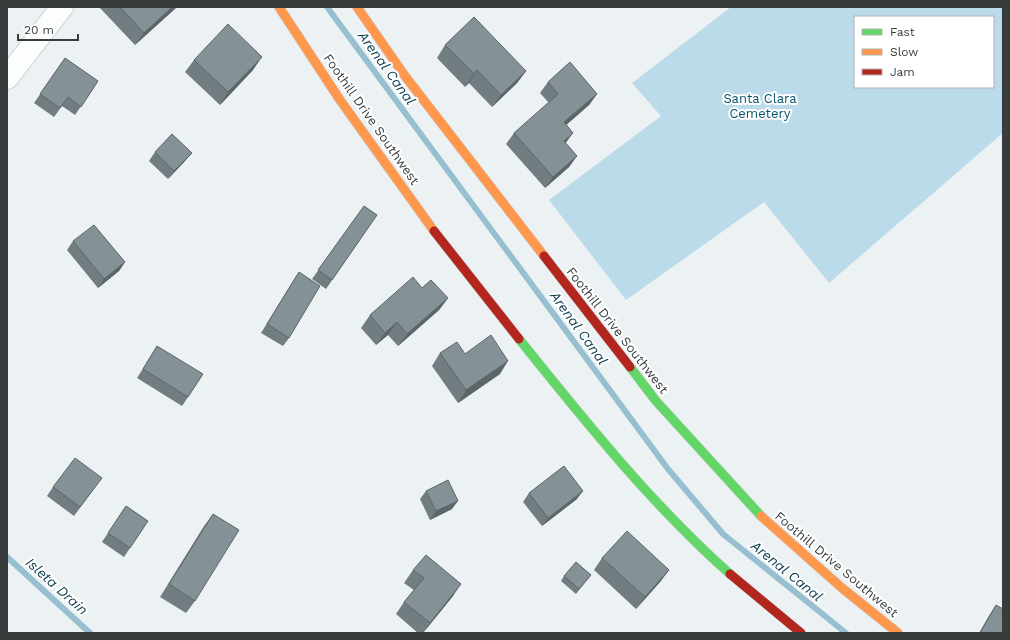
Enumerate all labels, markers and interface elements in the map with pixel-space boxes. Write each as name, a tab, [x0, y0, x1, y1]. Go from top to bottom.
scale bar	[18, 16, 78, 42]
legend	[854, 16, 994, 88]
text: 20 m	[24, 23, 54, 37]
text: Fast	[890, 25, 915, 39]
water label: Arenal Canal	[354, 27, 419, 108]
text: Slow	[890, 45, 918, 59]
street label: Foothill Drive Southwest	[321, 51, 423, 188]
text: Jam	[890, 65, 915, 79]
park label: Santa Clara Cemetery	[723, 91, 797, 121]
street label: Foothill Drive Southwest	[564, 264, 672, 397]
water label: Arenal Canal	[546, 287, 611, 368]
street label: Foothill Drive Southwest	[772, 508, 902, 621]
water label: Arenal Canal	[747, 537, 826, 605]
water label: Isleta Drain	[23, 554, 91, 618]

